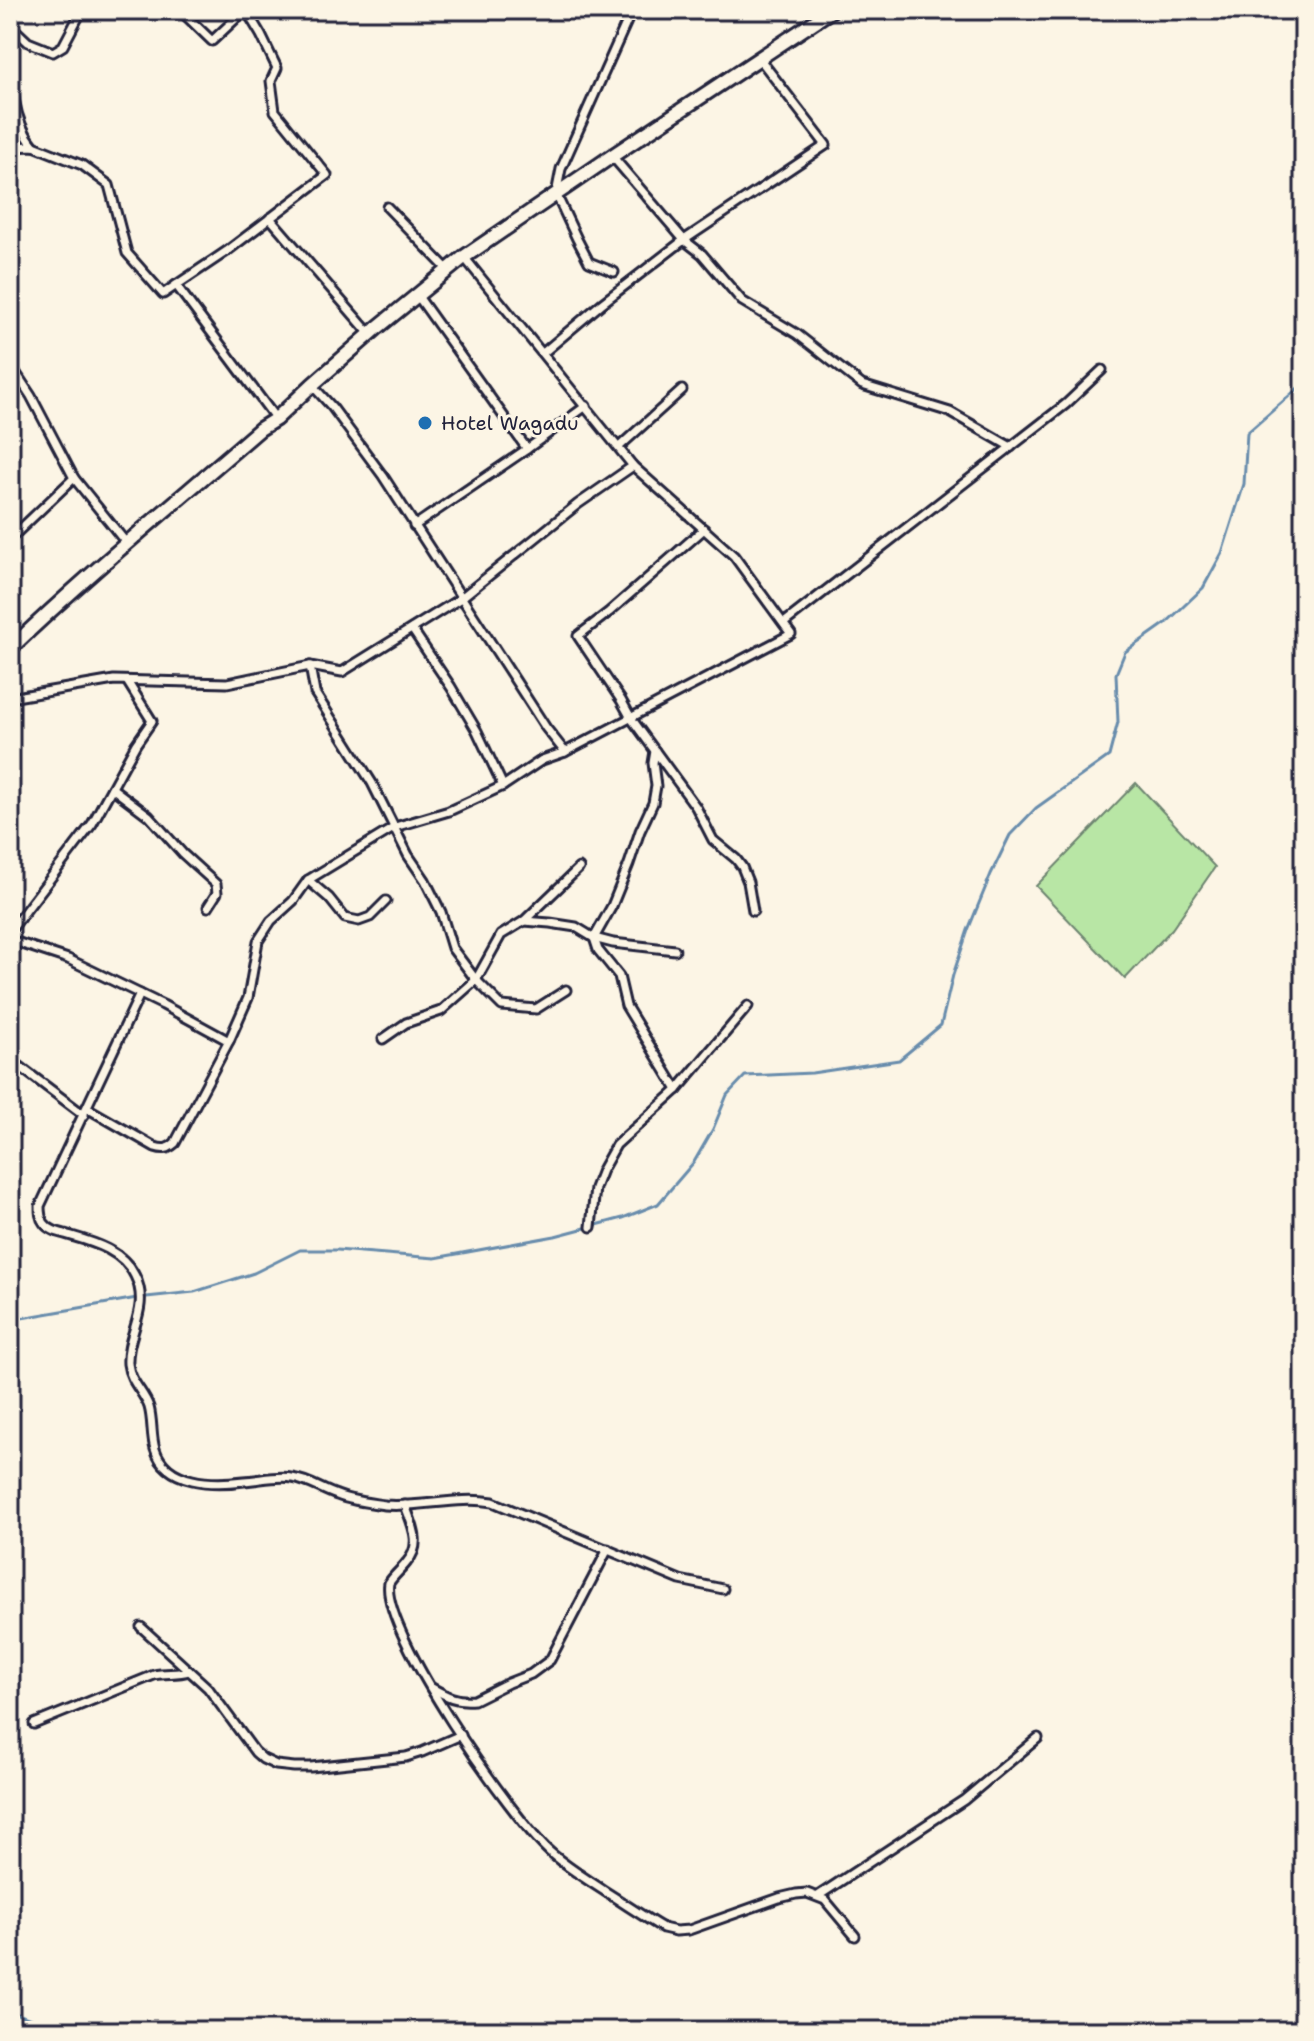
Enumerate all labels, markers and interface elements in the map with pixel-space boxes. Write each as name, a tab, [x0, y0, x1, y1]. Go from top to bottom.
place label: Hotel Wagadu	[441, 410, 579, 436]
marker: Hotel Wagadu	[416, 414, 434, 432]

